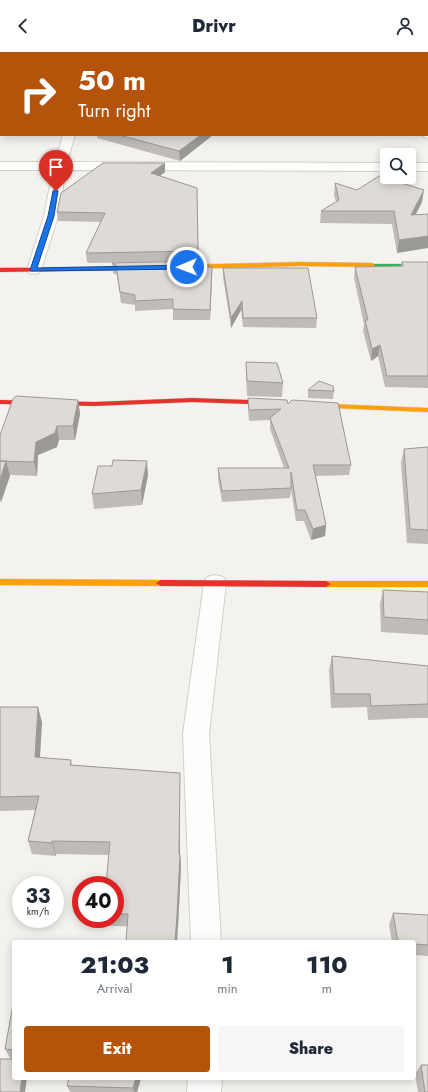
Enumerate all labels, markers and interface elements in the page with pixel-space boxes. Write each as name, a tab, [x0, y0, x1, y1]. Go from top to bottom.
text: Drivr	[192, 13, 236, 39]
icon: back	[12, 15, 34, 37]
icon: person	[394, 15, 416, 37]
text: 50 m	[78, 60, 146, 101]
icon: right	[12, 68, 64, 120]
text: Turn right	[78, 98, 150, 124]
map controls	[380, 148, 416, 184]
button: search	[380, 148, 416, 184]
pin	[39, 150, 73, 191]
icon: arrive	[45, 156, 67, 178]
position arrow	[166, 246, 208, 288]
speed limit sign: 40	[72, 876, 124, 928]
text: 33	[26, 882, 50, 911]
text: km/h	[27, 904, 49, 919]
text: 21:03	[80, 947, 149, 982]
text: 1	[221, 947, 234, 982]
text: 110	[306, 947, 348, 982]
text: Arrival	[97, 979, 133, 998]
text: min	[217, 979, 238, 998]
text: m	[322, 979, 332, 998]
button: Exit	[24, 1026, 210, 1072]
button: Share	[218, 1026, 404, 1072]

